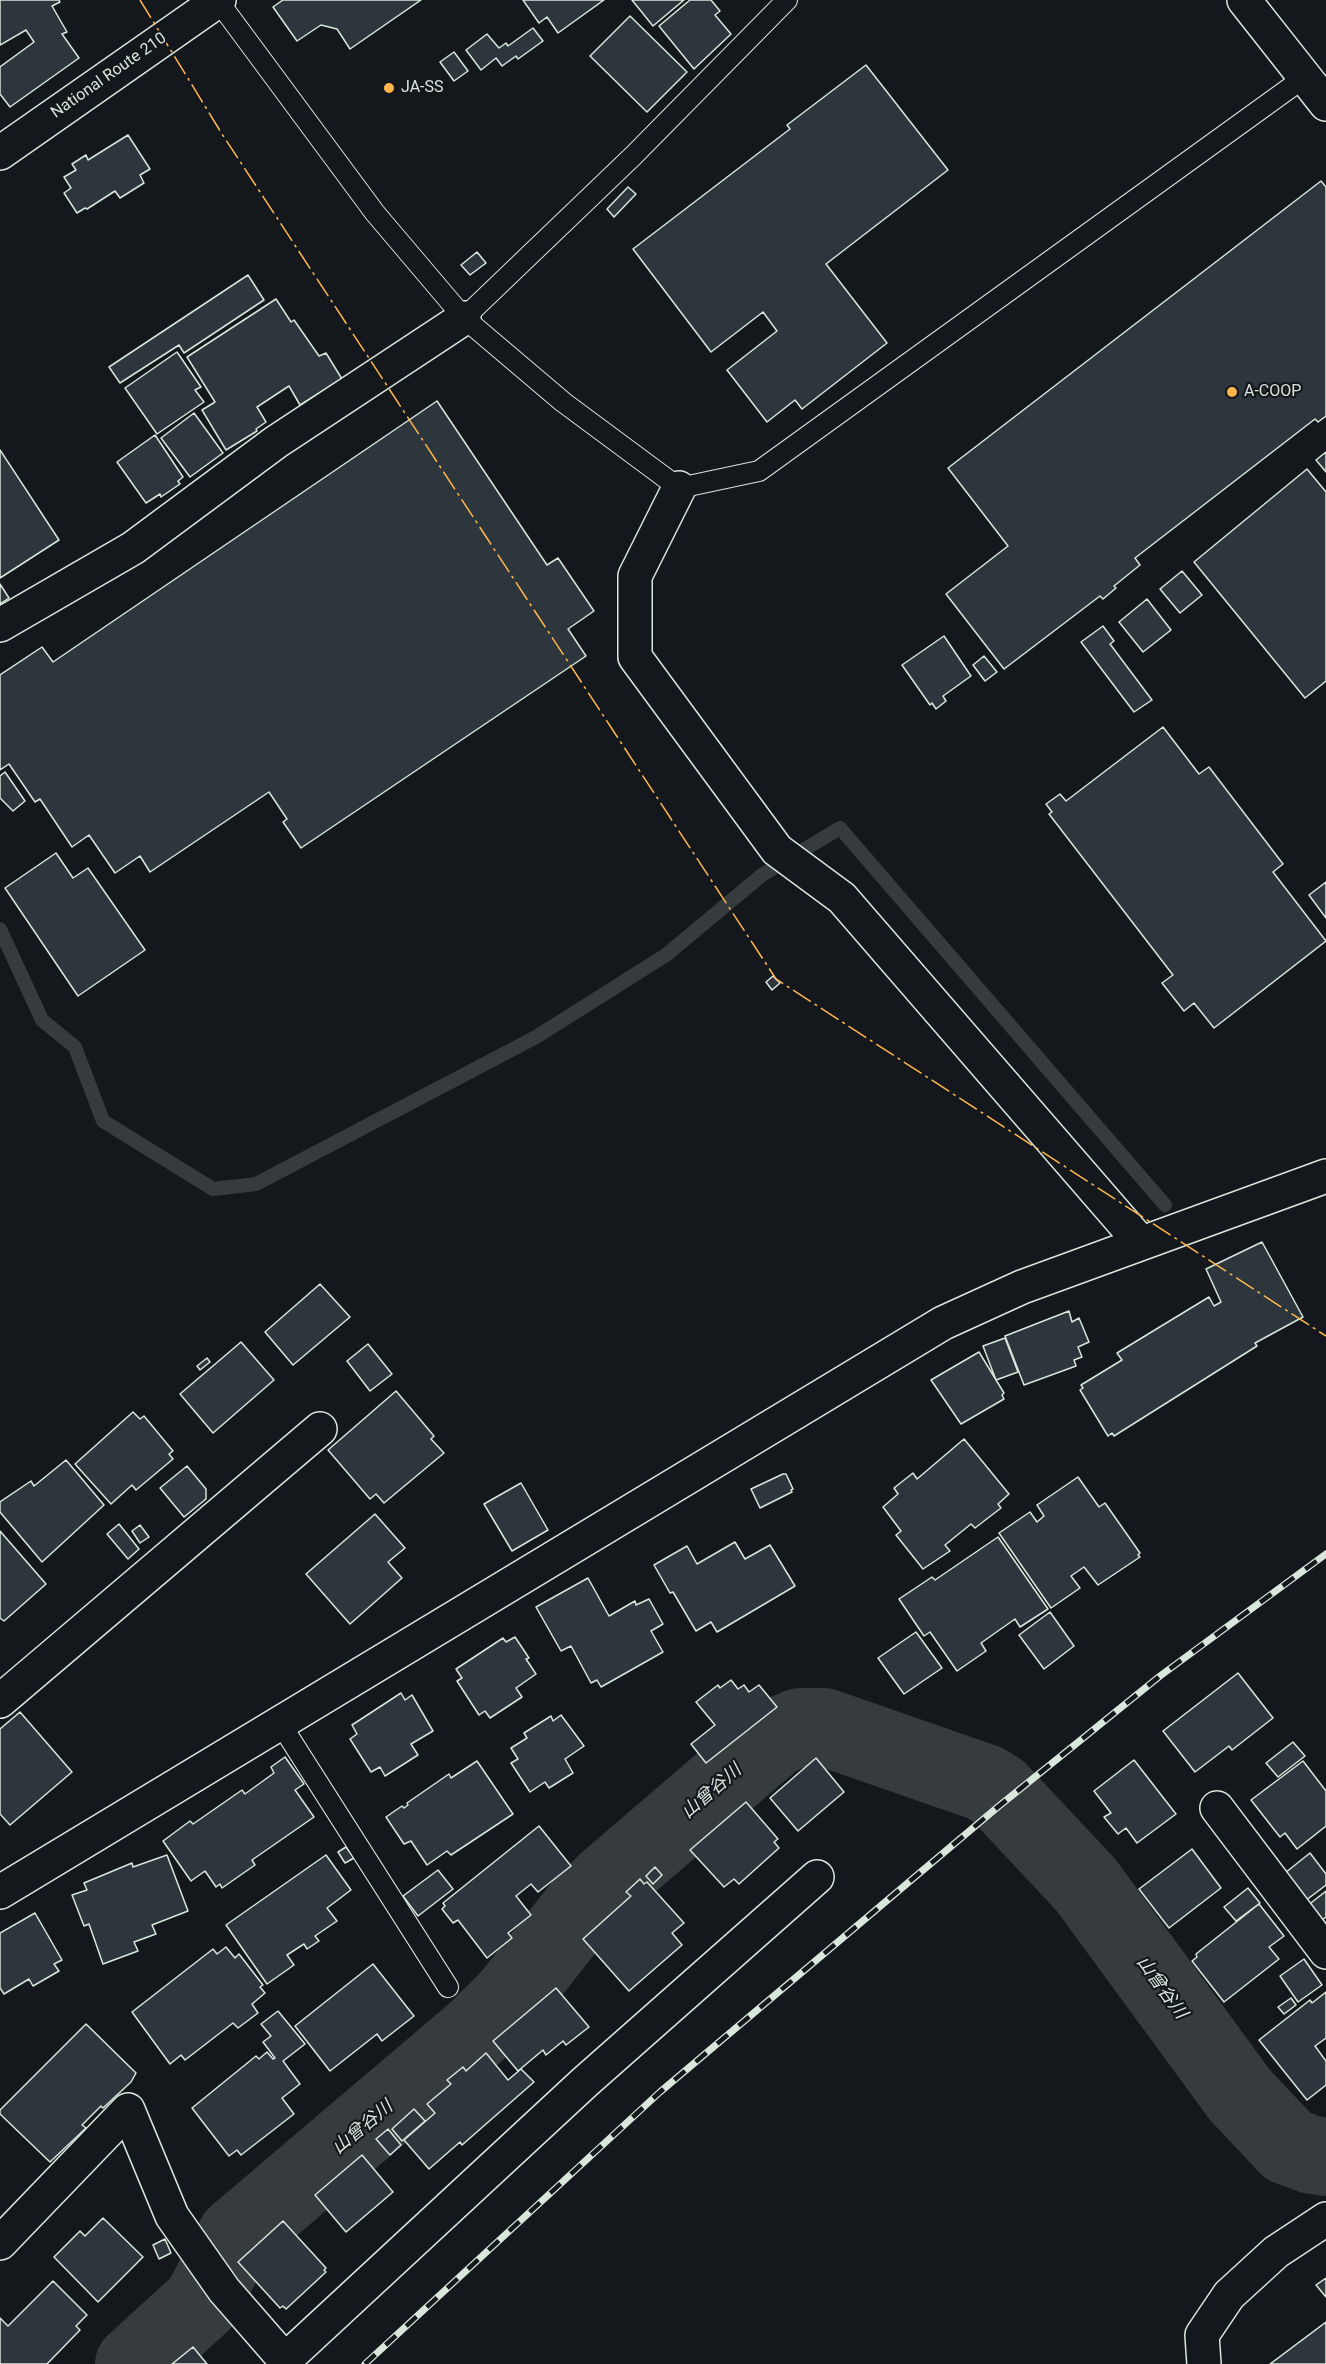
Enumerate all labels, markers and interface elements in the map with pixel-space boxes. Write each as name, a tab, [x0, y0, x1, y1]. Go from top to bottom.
street label: National Route 210	[48, 29, 170, 123]
place label: JA-SS	[401, 78, 444, 98]
marker: JA-SS	[382, 81, 396, 95]
place label: A-COOP	[1244, 382, 1301, 402]
marker: A-COOP	[1225, 385, 1239, 399]
water label: 山曾谷川	[678, 1760, 746, 1824]
water label: 山曾谷川	[1131, 1953, 1191, 2023]
water label: 山曾谷川	[328, 2097, 398, 2159]

